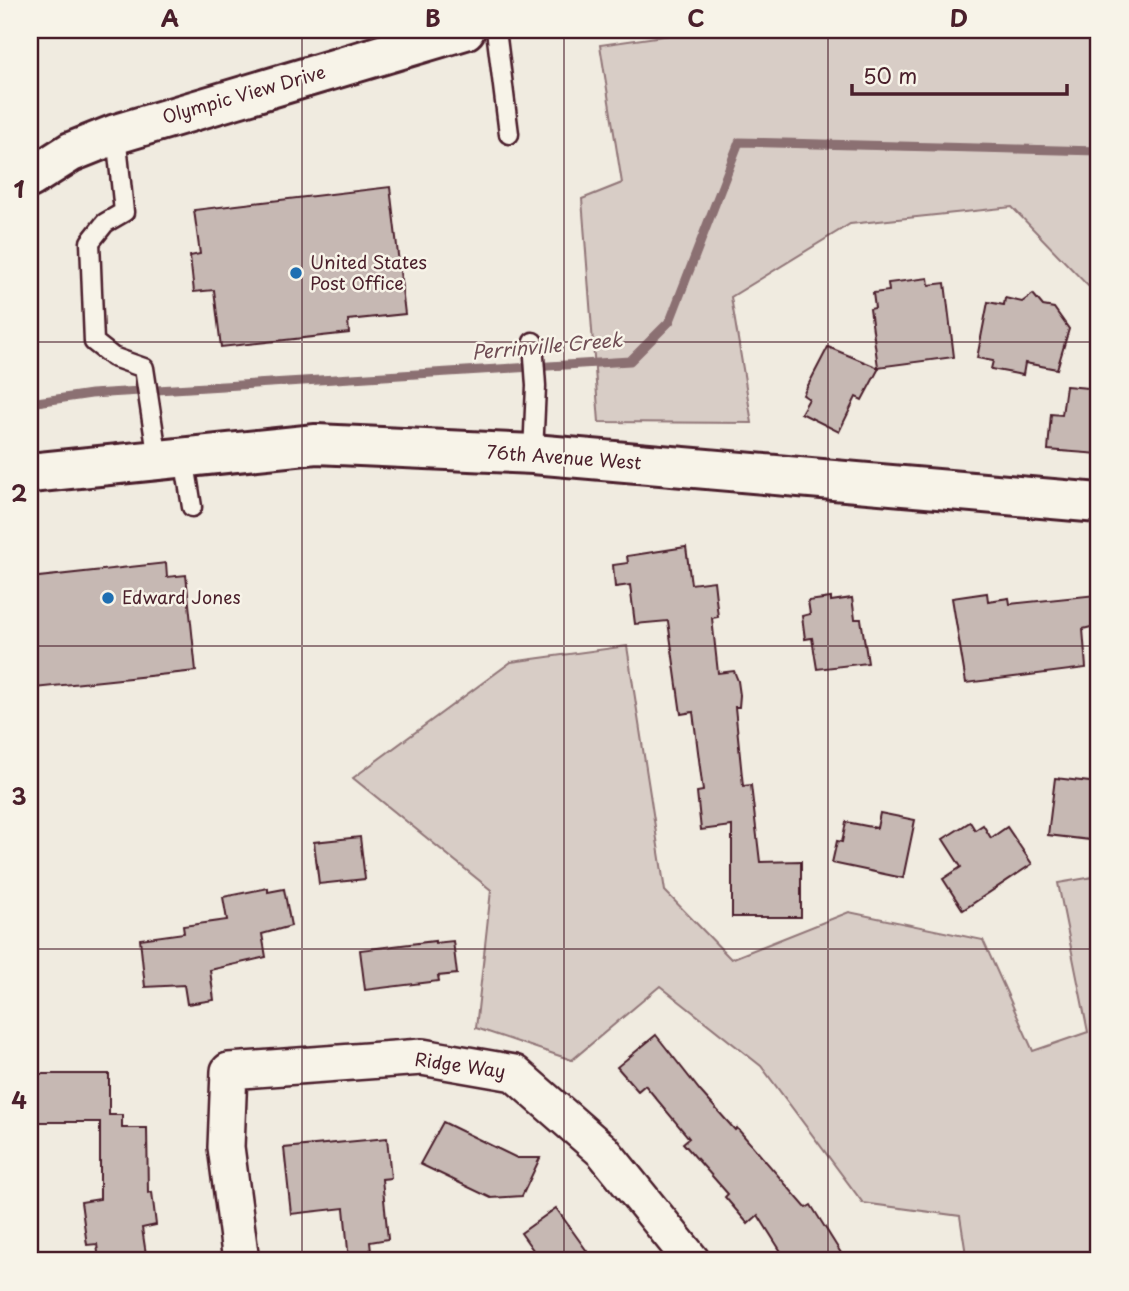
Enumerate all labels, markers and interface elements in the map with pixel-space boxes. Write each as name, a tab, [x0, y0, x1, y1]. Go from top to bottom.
text: A	[161, 0, 179, 35]
text: B	[425, 0, 441, 35]
text: C	[687, 0, 705, 35]
text: D	[950, 0, 968, 35]
scale bar	[852, 52, 1068, 96]
street label: Olympic View Drive	[159, 57, 328, 130]
text: 50 m	[863, 59, 917, 91]
text: 1	[14, 171, 25, 206]
place label: United States Post Office	[310, 248, 427, 296]
marker: United States Post Office	[288, 265, 304, 281]
water label: Perrinville Creek	[470, 324, 625, 366]
street label: 76th Avenue West	[486, 438, 642, 475]
text: 2	[11, 475, 27, 510]
place label: Edward Jones	[122, 583, 241, 610]
marker: Edward Jones	[100, 590, 116, 606]
text: 3	[11, 778, 27, 813]
street label: Ridge Way	[413, 1045, 507, 1084]
text: 4	[11, 1082, 27, 1117]

